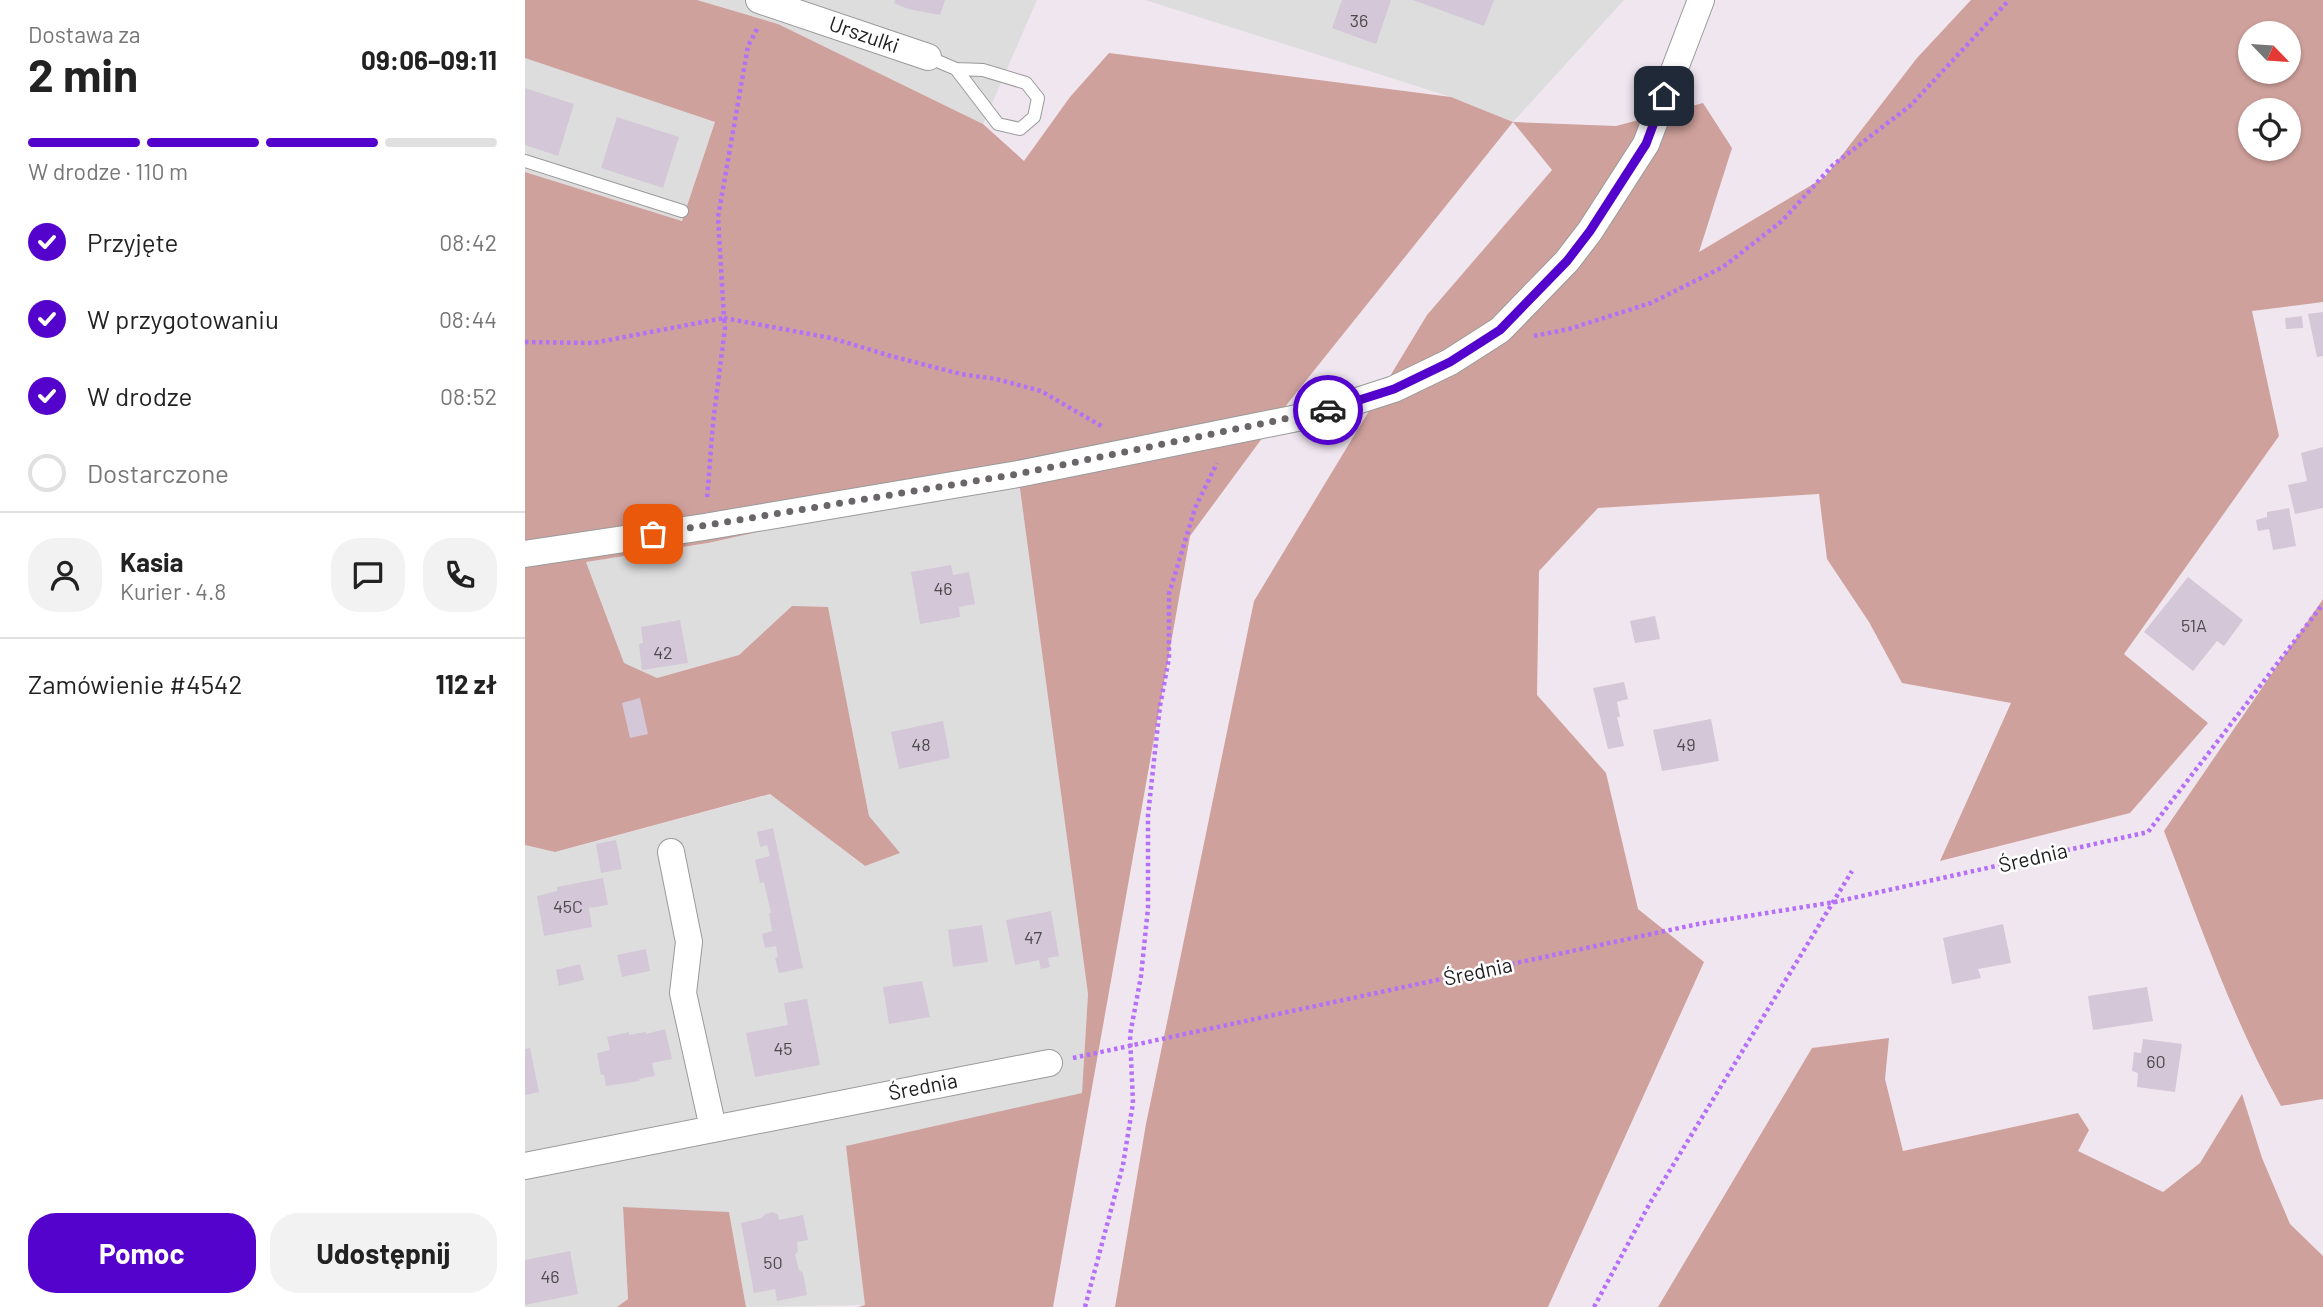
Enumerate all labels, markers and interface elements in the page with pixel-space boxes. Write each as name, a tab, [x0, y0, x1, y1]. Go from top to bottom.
house number: 36	[1350, 9, 1368, 31]
street label: Urszulki	[826, 10, 903, 57]
text: Dostawa za	[28, 20, 140, 48]
north arrow	[2238, 21, 2301, 84]
map controls	[2238, 21, 2301, 161]
text: 09:06–09:11	[361, 44, 497, 75]
text: 2 min	[28, 46, 138, 101]
pin	[1634, 66, 1694, 126]
icon: home	[1645, 77, 1683, 115]
button: locate	[2238, 98, 2301, 161]
text: W drodze · 110 m	[28, 157, 188, 185]
icon: check	[28, 223, 66, 261]
text: Przyjęte	[87, 226, 178, 257]
text: 08:42	[439, 228, 497, 256]
icon: check	[28, 300, 66, 338]
text: W przygotowaniu	[87, 303, 279, 334]
text: 08:44	[439, 305, 497, 333]
courier	[1293, 375, 1363, 445]
icon: check	[28, 377, 66, 415]
text: W drodze	[87, 380, 192, 411]
text: 08:52	[440, 382, 497, 410]
icon: car	[1309, 391, 1347, 429]
text: Dostarczone	[87, 457, 229, 488]
pin	[623, 504, 683, 564]
icon: bag	[634, 515, 672, 553]
button: person	[28, 538, 102, 612]
button: chat	[331, 538, 405, 612]
button: phone	[423, 538, 497, 612]
text: Kasia	[120, 546, 183, 577]
text: Kurier · 4.8	[120, 577, 226, 605]
house number: 46	[933, 577, 953, 599]
house number: 51A	[2181, 614, 2207, 636]
house number: 42	[653, 641, 673, 663]
text: Zamówienie #4542	[28, 668, 242, 699]
text: 112 zł	[435, 668, 497, 699]
house number: 48	[911, 733, 931, 755]
house number: 49	[1676, 733, 1696, 755]
street label: Średnia	[1996, 836, 2070, 877]
house number: 45C	[553, 895, 583, 917]
house number: 47	[1024, 926, 1042, 948]
street label: Średnia	[1441, 951, 1514, 990]
house number: 45	[773, 1037, 793, 1059]
house number: 60	[2146, 1050, 2166, 1072]
street label: Średnia	[886, 1067, 959, 1104]
button: Pomoc	[28, 1213, 256, 1293]
button: Udostępnij	[270, 1213, 497, 1293]
house number: 50	[763, 1251, 783, 1273]
house number: 46	[540, 1265, 560, 1287]

